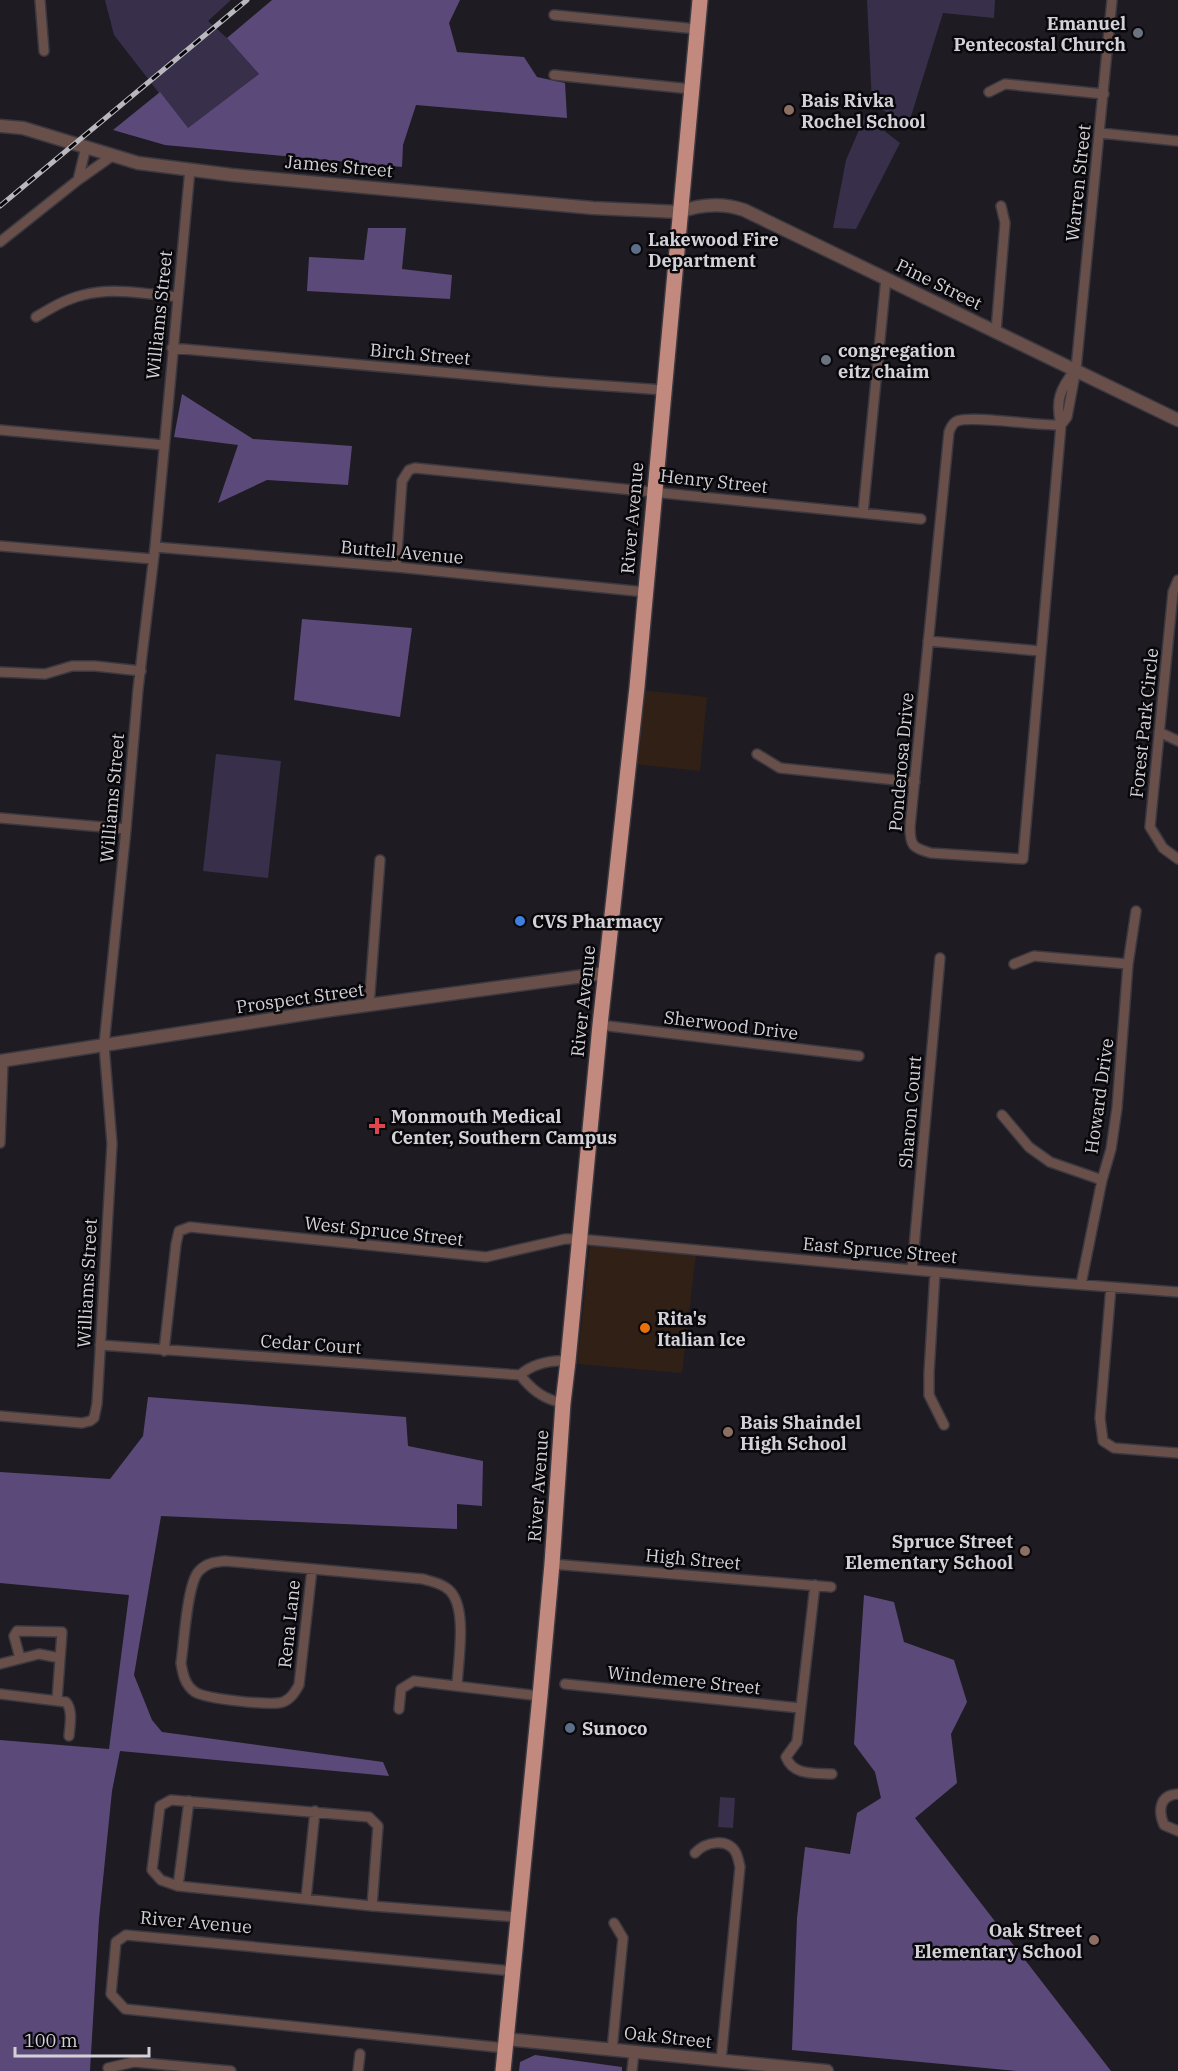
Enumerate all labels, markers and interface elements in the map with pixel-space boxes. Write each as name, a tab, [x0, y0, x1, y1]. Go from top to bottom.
place label: Emanuel Pentecostal Church	[954, 12, 1126, 56]
marker: Emanuel Pentecostal Church	[1131, 26, 1145, 40]
place label: Bais Rivka Rochel School	[801, 89, 926, 133]
marker: Bais Rivka Rochel School	[782, 103, 796, 117]
street label: Warren Street	[1060, 123, 1096, 243]
street label: James Street	[284, 150, 394, 182]
place label: Lakewood Fire Department	[648, 228, 779, 272]
marker: Lakewood Fire Department	[629, 242, 643, 256]
street label: Williams Street	[141, 249, 177, 381]
street label: Pine Street	[892, 253, 986, 315]
street label: Birch Street	[369, 338, 471, 370]
place label: congregation eitz chaim	[838, 339, 955, 383]
marker: congregation eitz chaim	[819, 353, 833, 367]
street label: River Avenue	[616, 461, 648, 575]
street label: Henry Street	[659, 464, 769, 498]
street label: Buttell Avenue	[340, 535, 464, 569]
street label: Forest Park Circle	[1125, 647, 1163, 799]
street label: Ponderosa Drive	[883, 692, 919, 832]
street label: Williams Street	[95, 732, 129, 864]
place label: CVS Pharmacy	[532, 910, 663, 933]
marker: CVS Pharmacy	[513, 914, 527, 928]
street label: River Avenue	[566, 944, 600, 1058]
street label: Prospect Street	[234, 978, 366, 1018]
street label: Sherwood Drive	[663, 1005, 799, 1045]
street label: Howard Drive	[1080, 1037, 1118, 1155]
street label: Sharon Court	[894, 1055, 926, 1169]
place label: Monmouth Medical Center, Southern Campus	[391, 1105, 617, 1149]
marker: Monmouth Medical Center, Southern Campus	[368, 1117, 386, 1135]
street label: West Spruce Street	[303, 1211, 465, 1251]
street label: Williams Street	[72, 1218, 102, 1348]
street label: East Spruce Street	[802, 1232, 958, 1268]
place label: Rita's Italian Ice	[657, 1307, 746, 1351]
marker: Rita's Italian Ice	[638, 1321, 652, 1335]
street label: Cedar Court	[260, 1329, 362, 1359]
place label: Bais Shaindel High School	[740, 1411, 861, 1455]
marker: Bais Shaindel High School	[721, 1425, 735, 1439]
street label: River Avenue	[523, 1429, 553, 1543]
place label: Spruce Street Elementary School	[845, 1530, 1013, 1574]
street label: High Street	[644, 1543, 742, 1575]
marker: Spruce Street Elementary School	[1018, 1544, 1032, 1558]
street label: Rena Lane	[273, 1579, 305, 1669]
street label: Windemere Street	[606, 1661, 762, 1699]
place label: Sunoco	[582, 1717, 648, 1740]
marker: Sunoco	[563, 1721, 577, 1735]
street label: River Avenue	[139, 1906, 253, 1938]
place label: Oak Street Elementary School	[914, 1919, 1082, 1963]
marker: Oak Street Elementary School	[1087, 1933, 1101, 1947]
scale bar	[15, 2020, 148, 2058]
street label: Oak Street	[623, 2021, 713, 2053]
text: 100 m	[24, 2029, 78, 2052]

